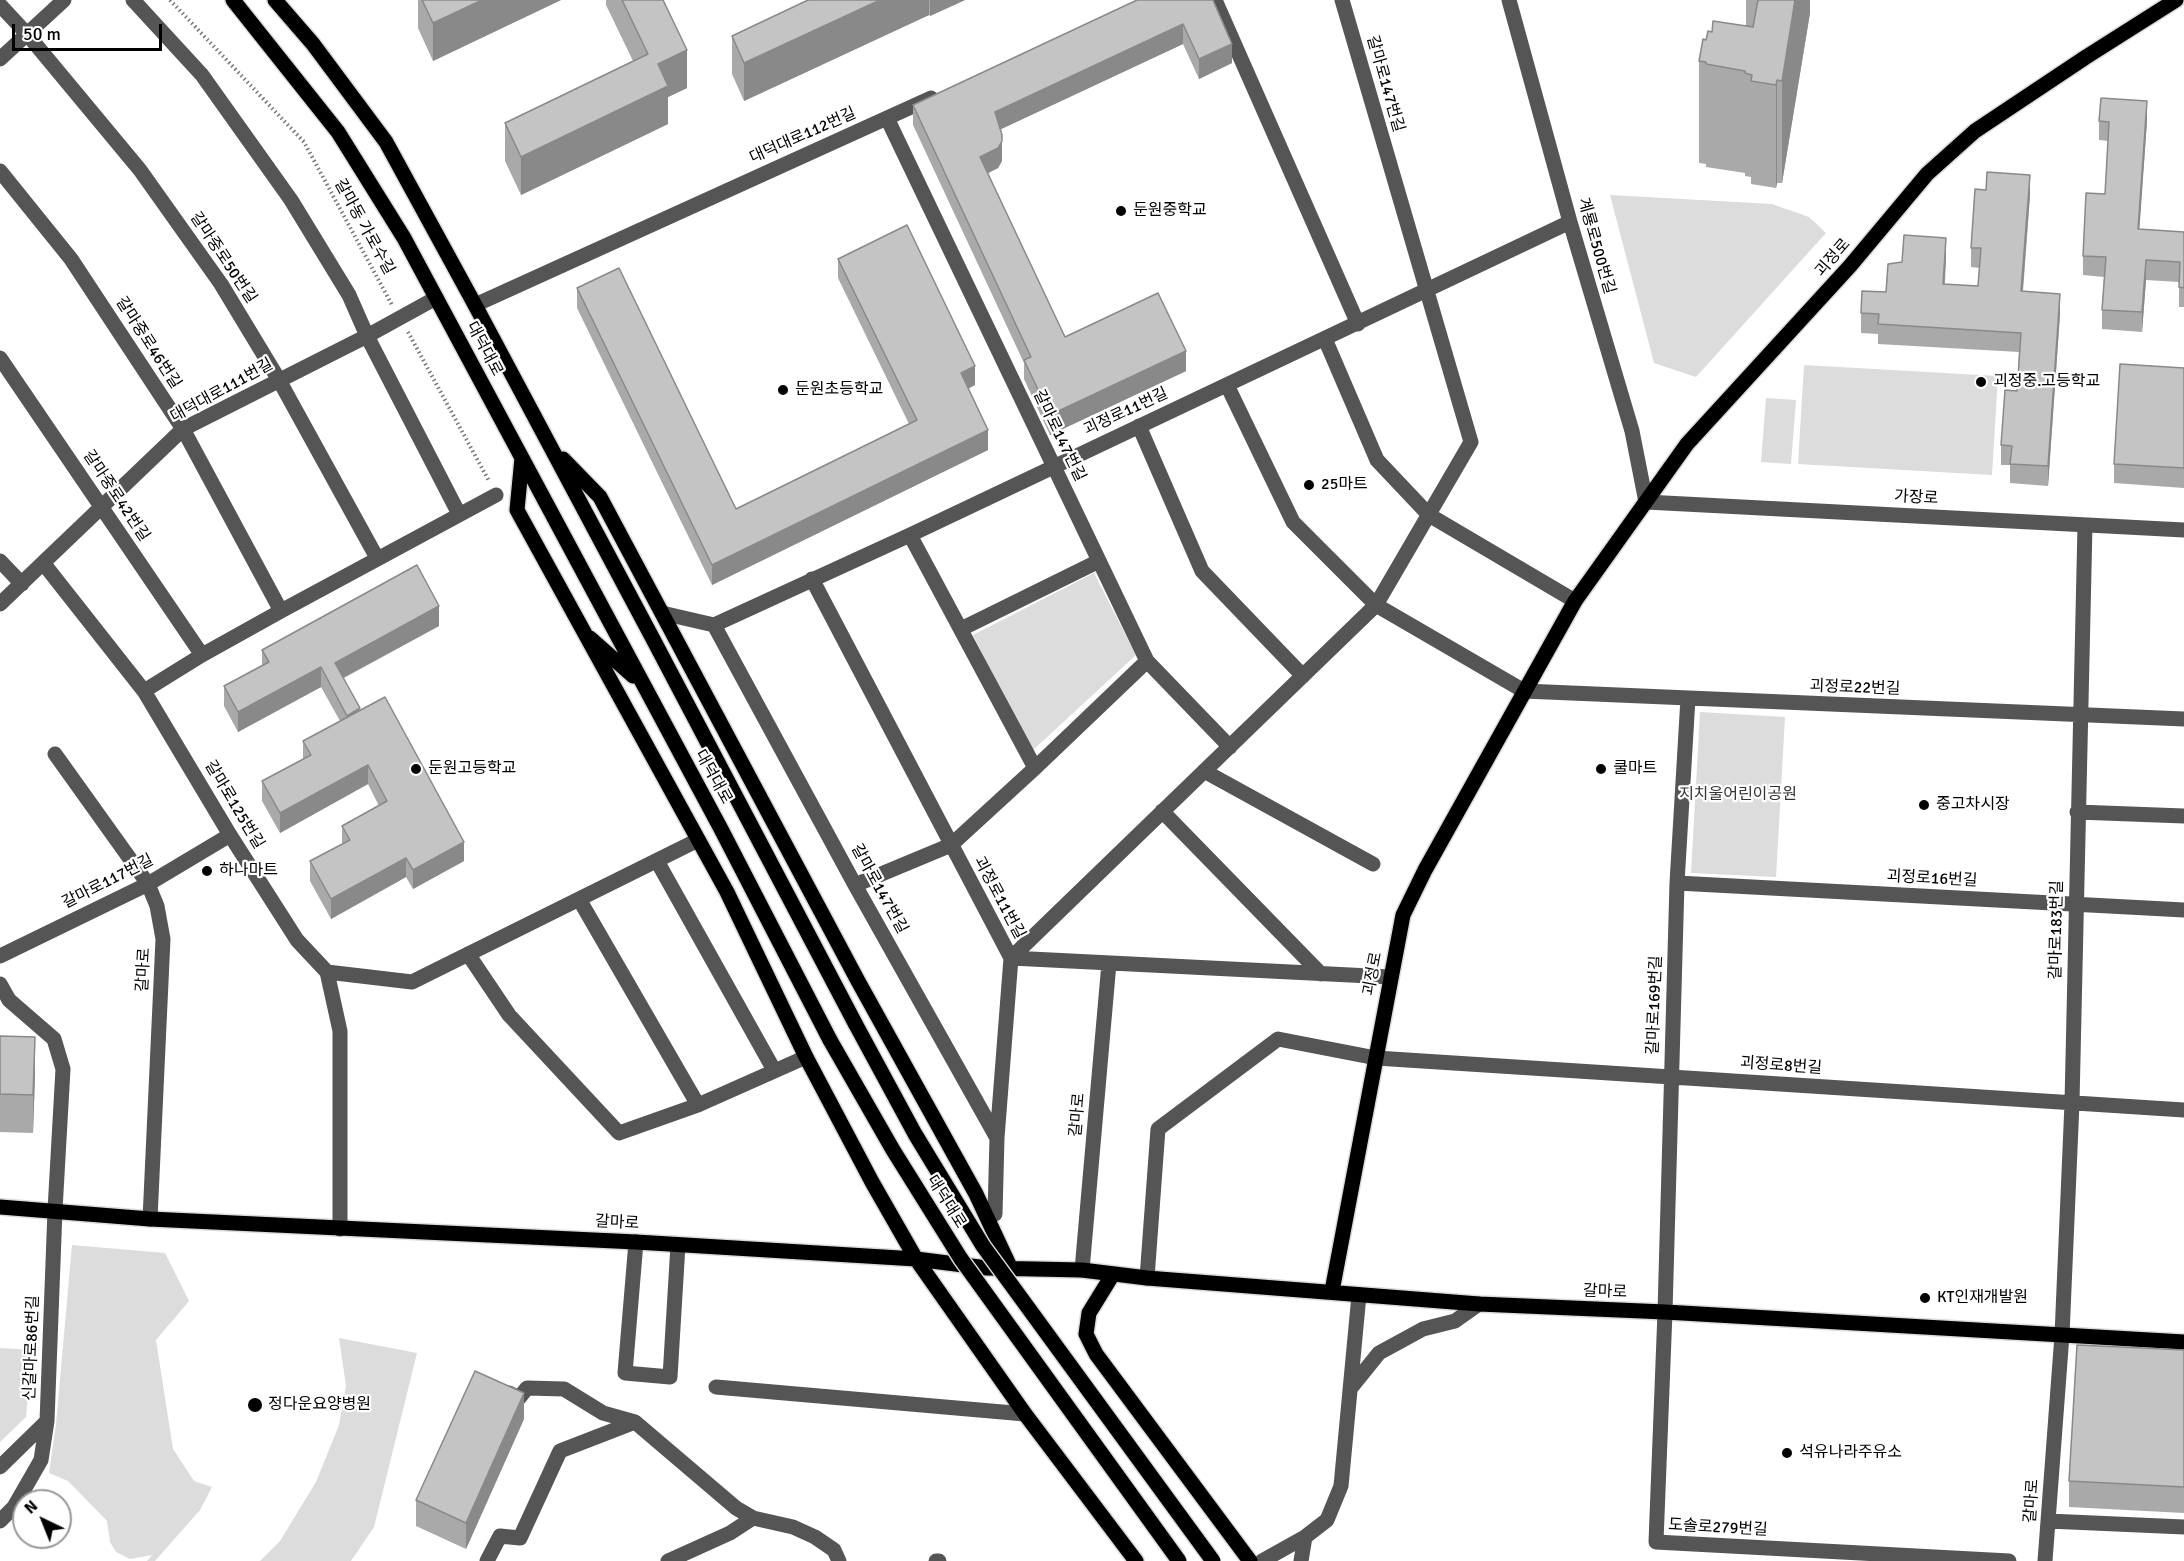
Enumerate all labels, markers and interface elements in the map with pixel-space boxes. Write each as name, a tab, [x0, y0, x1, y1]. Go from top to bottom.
scale bar	[15, 12, 165, 50]
text: 50 m	[23, 23, 61, 45]
street label: 갈마로147번길	[1362, 34, 1408, 134]
street label: 대덕대로112번길	[747, 104, 859, 168]
street label: 갈마동 가로수길	[330, 176, 398, 278]
street label: 계룡로500번길	[1573, 196, 1619, 296]
place label: 둔원중학교	[1133, 201, 1207, 221]
marker: 둔원중학교	[1114, 204, 1128, 218]
street label: 갈마중로50번길	[186, 209, 260, 307]
street label: 괴정로	[1811, 235, 1855, 281]
street label: 갈마중로46번길	[111, 293, 185, 393]
street label: 대덕대로	[462, 318, 506, 380]
street label: 대덕대로111번길	[167, 355, 277, 427]
place label: 괴정중.고등학교	[1993, 372, 2100, 392]
marker: 괴정중.고등학교	[1974, 375, 1988, 389]
place label: 둔원초등학교	[795, 380, 883, 400]
marker: 둔원초등학교	[776, 383, 790, 397]
street label: 괴정로11번길	[1081, 384, 1171, 440]
street label: 갈마로147번길	[1029, 387, 1089, 485]
street label: 갈마중로42번길	[79, 447, 153, 545]
place label: 25마트	[1321, 475, 1368, 495]
marker: 25마트	[1302, 478, 1316, 492]
street label: 가장로	[1893, 487, 1939, 509]
street label: 괴정로22번길	[1809, 677, 1901, 699]
street label: 대덕대로	[690, 747, 736, 807]
street label: 갈마로125번길	[200, 757, 268, 853]
place label: 둔원고등학교	[428, 759, 516, 779]
place label: 쿨마트	[1613, 759, 1657, 779]
marker: 둔원고등학교	[409, 762, 423, 776]
marker: 쿨마트	[1594, 762, 1608, 776]
park label: 지치울어린이공원	[1679, 785, 1797, 805]
place label: 중고차시장	[1936, 795, 2010, 815]
marker: 중고차시장	[1917, 798, 1931, 812]
street label: 갈마로147번길	[846, 841, 912, 937]
street label: 갈마로117번길	[59, 851, 157, 913]
street label: 괴정로11번길	[969, 853, 1029, 943]
place label: 하나마트	[219, 861, 278, 881]
marker: 하나마트	[200, 864, 214, 878]
street label: 괴정로16번길	[1886, 867, 1978, 891]
street label: 갈마로183번길	[2047, 880, 2067, 980]
street label: 갈마로	[133, 947, 155, 993]
street label: 괴정로	[1359, 950, 1387, 998]
street label: 갈마로169번길	[1644, 955, 1666, 1055]
street label: 괴정로8번길	[1739, 1054, 1823, 1078]
street label: 갈마로	[1067, 1092, 1089, 1138]
street label: 대덕대로	[922, 1172, 970, 1232]
street label: 갈마로	[594, 1212, 640, 1234]
street label: 갈마로	[1583, 1282, 1627, 1302]
place label: KT인재개발원	[1937, 1288, 2028, 1308]
marker: KT인재개발원	[1918, 1291, 1932, 1305]
street label: 신갈마로86번길	[21, 1295, 43, 1401]
place label: 정다운요양병원	[268, 1395, 371, 1415]
marker: 정다운요양병원	[246, 1396, 264, 1414]
place label: 석유나라주유소	[1799, 1443, 1902, 1463]
marker: 석유나라주유소	[1780, 1446, 1794, 1460]
street label: 갈마로	[2021, 1478, 2043, 1524]
north arrow	[12, 1489, 72, 1549]
text: N	[20, 1496, 42, 1518]
street label: 도솔로279번길	[1668, 1516, 1768, 1540]

